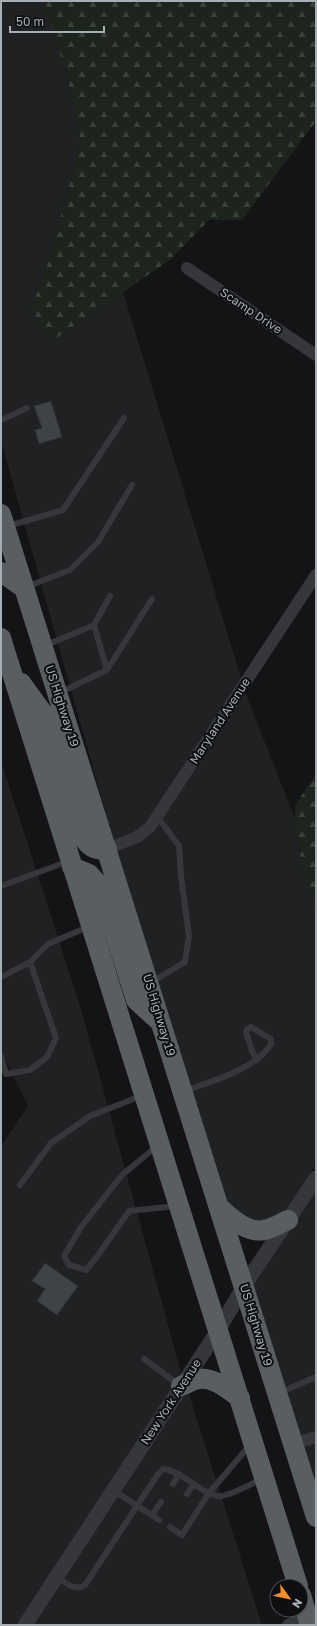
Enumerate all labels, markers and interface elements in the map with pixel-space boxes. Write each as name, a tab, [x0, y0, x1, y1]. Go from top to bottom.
scale bar	[10, 8, 104, 34]
text: 50 m	[16, 14, 44, 29]
street label: Scamp Drive	[217, 284, 285, 337]
street label: US Highway 19	[42, 663, 83, 749]
street label: Maryland Avenue	[186, 675, 253, 767]
street label: US Highway 19	[140, 972, 179, 1058]
street label: US Highway 19	[237, 1282, 276, 1368]
street label: New York Avenue	[137, 1356, 204, 1448]
north arrow	[269, 1578, 309, 1618]
text: N	[290, 1597, 306, 1611]

